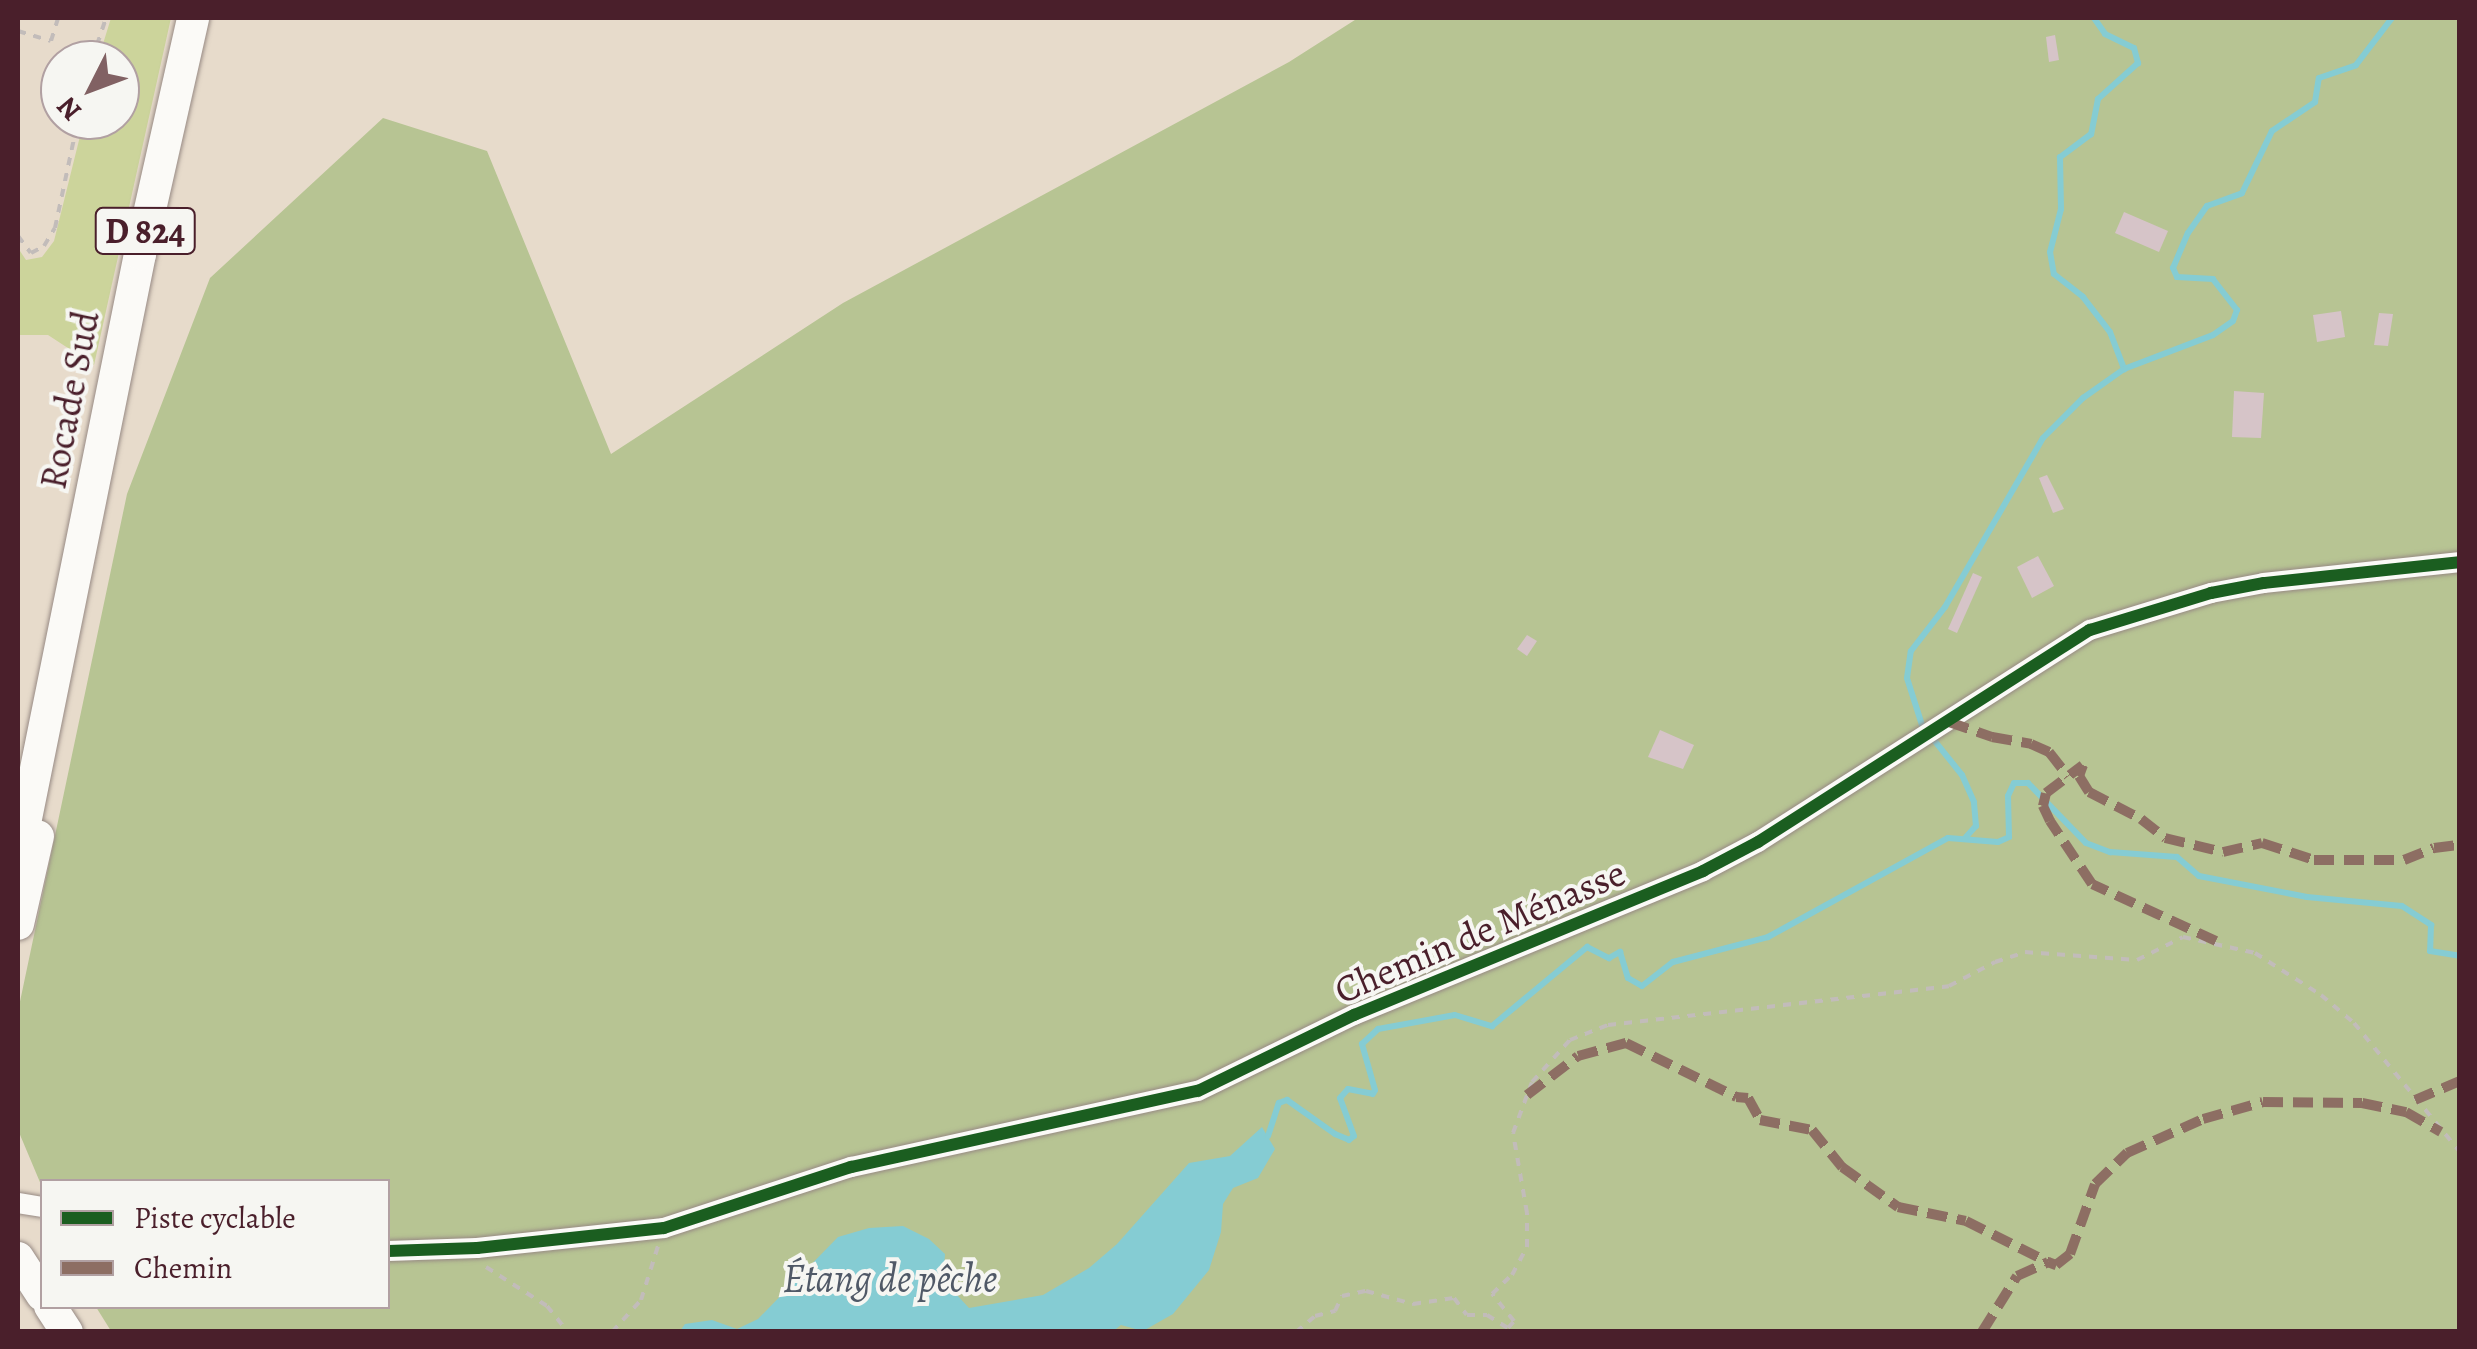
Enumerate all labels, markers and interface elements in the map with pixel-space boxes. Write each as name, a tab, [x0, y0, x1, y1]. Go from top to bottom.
north arrow	[40, 40, 140, 140]
text: N	[48, 88, 90, 129]
road number: D 824	[92, 201, 198, 261]
street label: Rocade Sud	[30, 307, 110, 493]
street label: Chemin de Ménasse	[1328, 850, 1632, 1014]
legend	[40, 1179, 390, 1309]
text: Piste cyclable	[134, 1198, 296, 1238]
text: Chemin	[134, 1248, 232, 1288]
water label: Étang de pêche	[783, 1255, 997, 1303]

